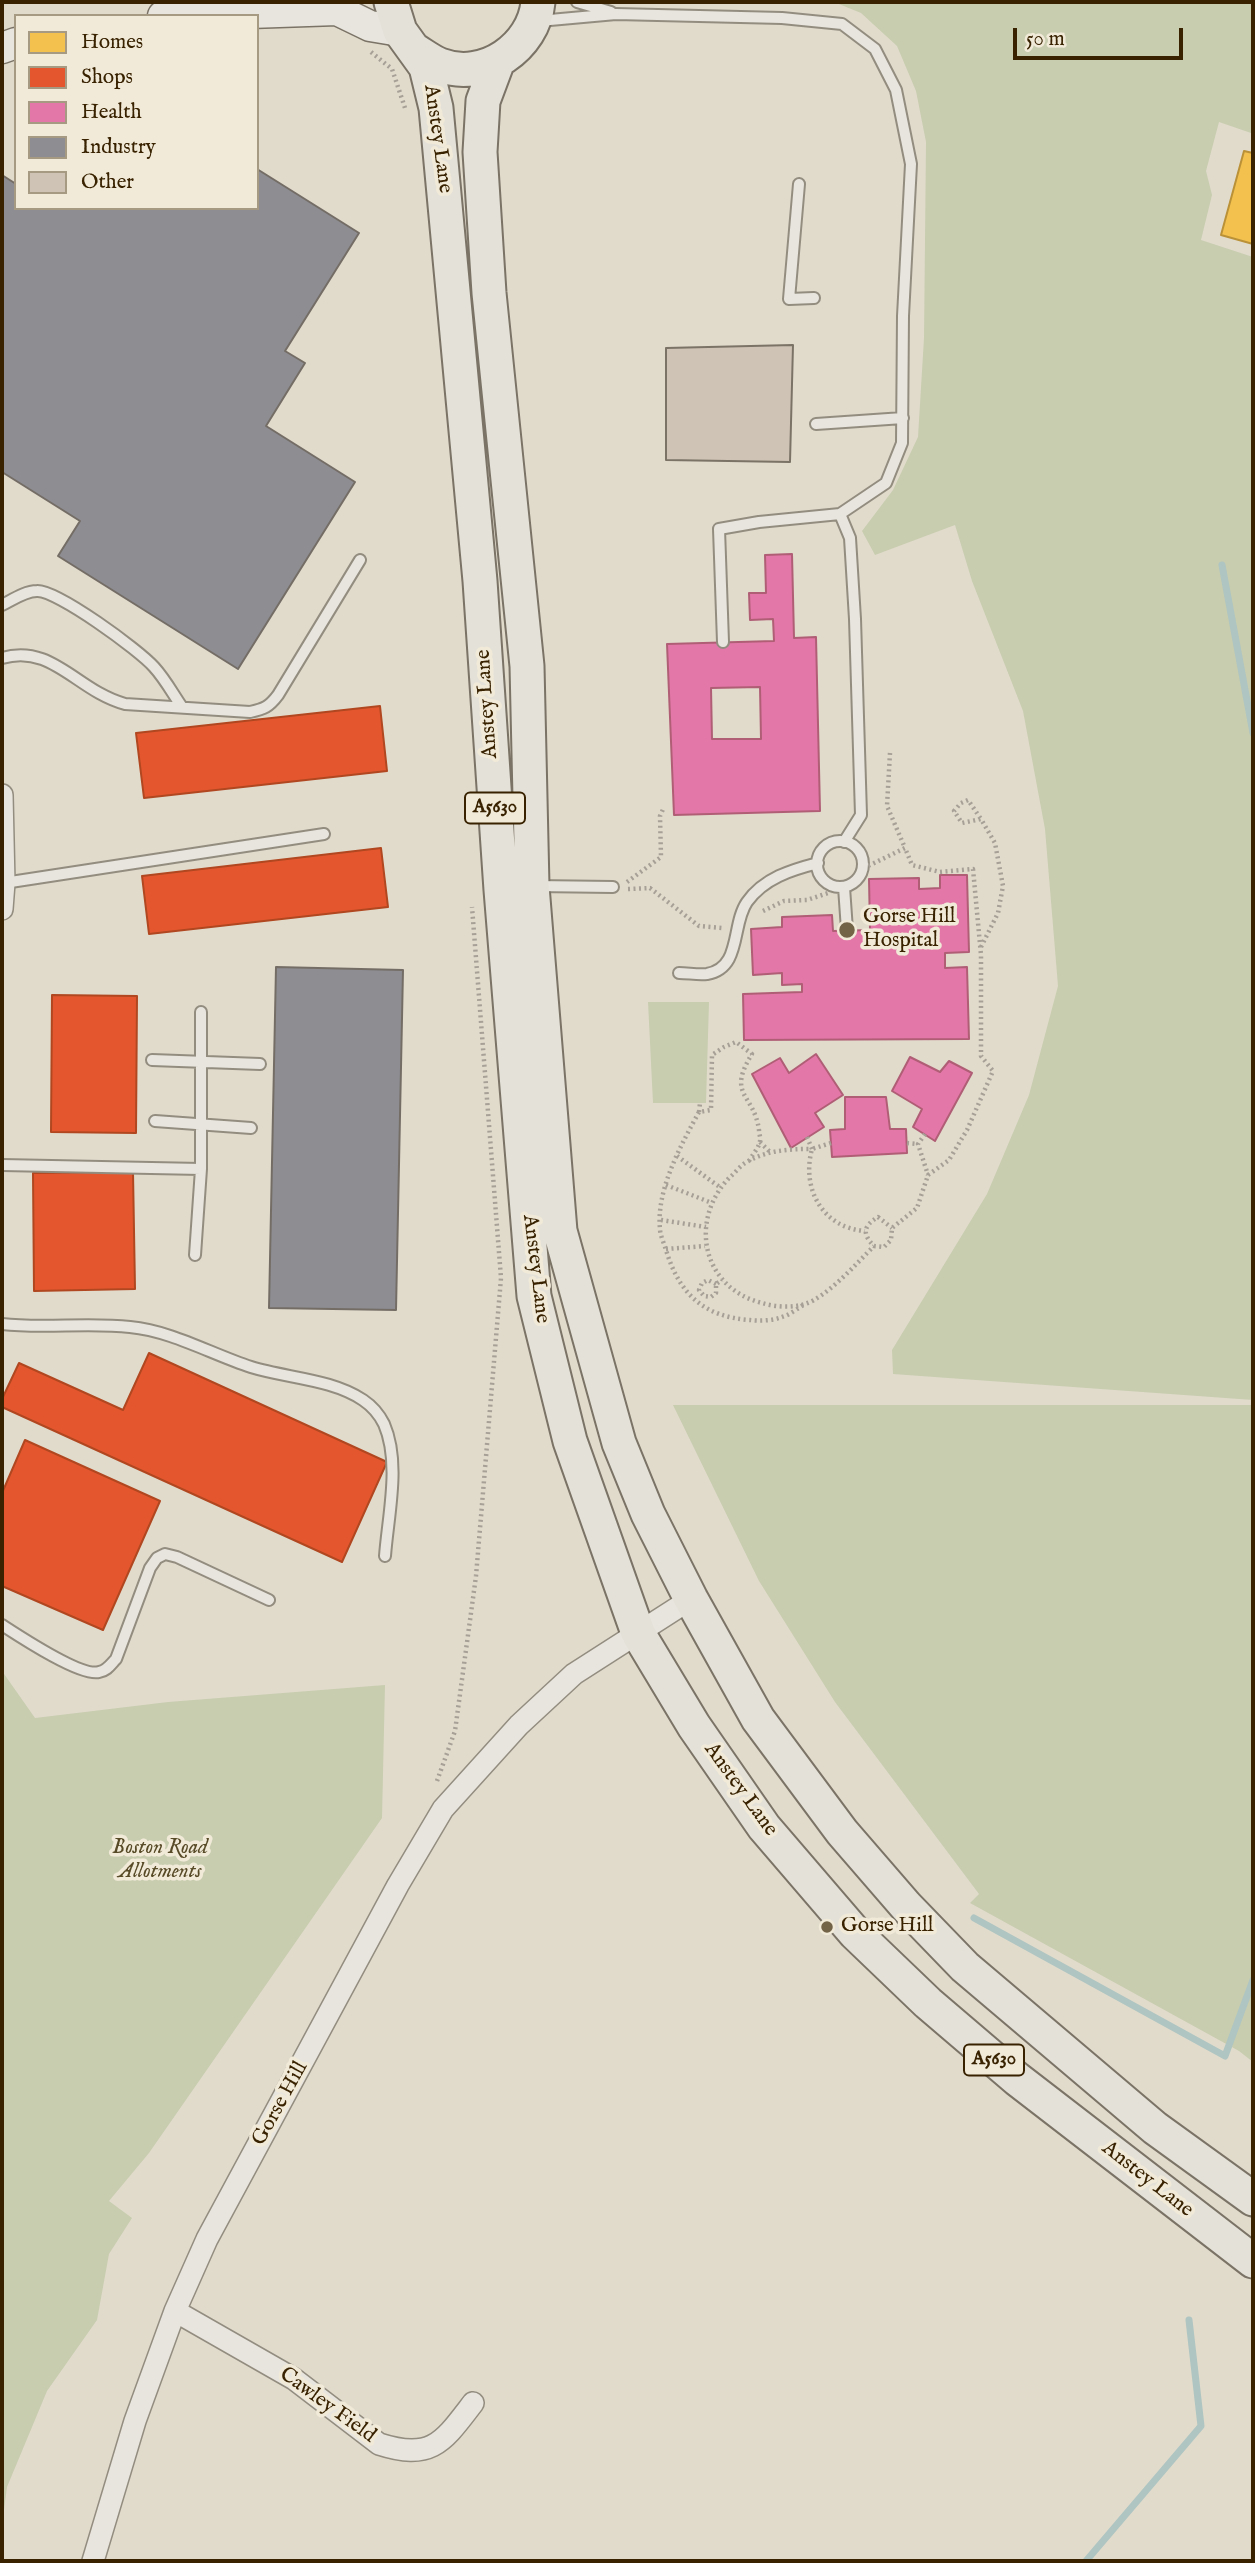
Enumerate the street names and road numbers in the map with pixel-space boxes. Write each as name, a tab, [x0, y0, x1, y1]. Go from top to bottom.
street label: Anstey Lane	[417, 83, 457, 195]
street label: Anstey Lane	[472, 649, 504, 759]
road number: A5630	[465, 792, 525, 824]
street label: Anstey Lane	[516, 1213, 554, 1325]
street label: Anstey Lane	[698, 1738, 782, 1842]
road number: A5630	[964, 2044, 1024, 2076]
street label: Gorse Hill	[248, 2057, 314, 2151]
street label: Anstey Lane	[1096, 2136, 1198, 2224]
street label: Cawley Field	[274, 2363, 380, 2449]

